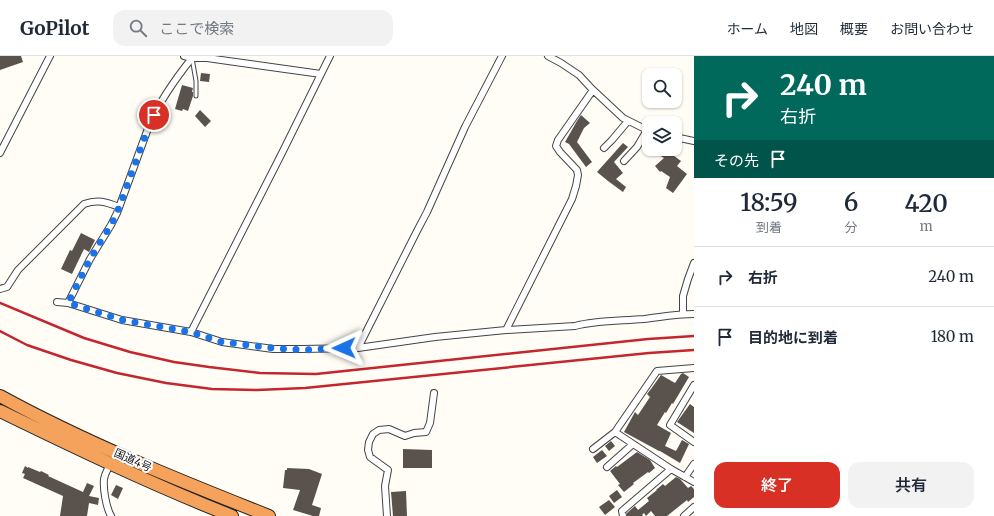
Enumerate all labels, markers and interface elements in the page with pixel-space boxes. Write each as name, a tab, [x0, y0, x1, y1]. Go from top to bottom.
search box	[113, 10, 393, 46]
text: GoPilot	[20, 16, 89, 40]
icon: search	[127, 17, 149, 39]
text: ここで検索	[159, 19, 234, 38]
text: ホーム	[726, 20, 768, 38]
text: 地図	[790, 20, 818, 38]
text: 概要	[840, 20, 868, 38]
text: お問い合わせ	[890, 20, 974, 38]
text: 240 m	[780, 67, 867, 103]
map controls	[642, 68, 682, 156]
button: search	[642, 68, 682, 108]
icon: right	[714, 72, 766, 124]
pin	[137, 98, 171, 132]
icon: arrive	[143, 104, 165, 126]
text: 右折	[780, 105, 816, 128]
button: layers	[642, 116, 682, 156]
icon: arrive	[767, 148, 789, 170]
text: その先	[714, 151, 759, 170]
text: 18:59	[740, 187, 798, 218]
text: 6	[844, 187, 858, 218]
text: 420	[905, 188, 948, 219]
text: m	[920, 218, 933, 235]
text: 到着	[756, 219, 782, 236]
text: 分	[845, 219, 858, 236]
icon: right	[714, 266, 736, 288]
text: 240 m	[928, 267, 974, 286]
text: 右折	[748, 268, 778, 287]
icon: arrive	[714, 326, 736, 348]
position arrow	[323, 327, 365, 369]
text: 180 m	[931, 327, 974, 346]
text: 目的地に到着	[748, 328, 838, 347]
street label: 国道4号	[112, 446, 154, 474]
button: 終了	[714, 462, 840, 508]
button: 共有	[848, 462, 974, 508]

